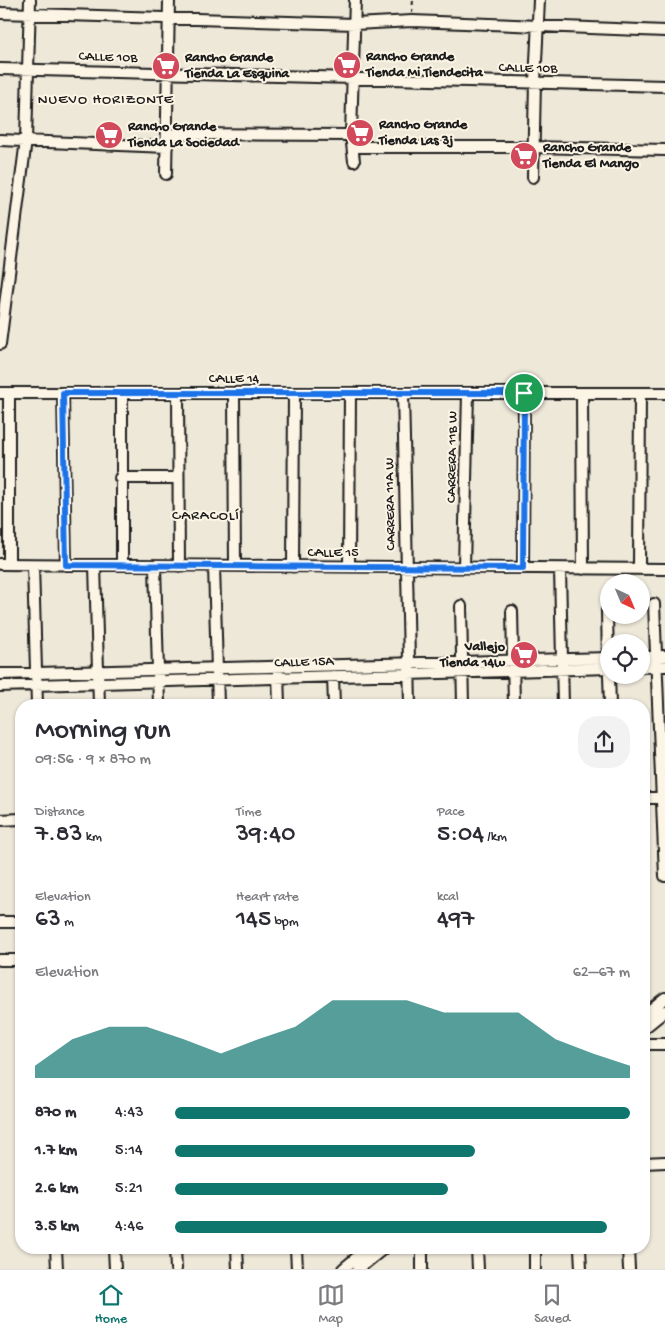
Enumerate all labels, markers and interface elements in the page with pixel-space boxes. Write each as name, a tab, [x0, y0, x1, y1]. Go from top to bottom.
street label: CALLE 10B	[78, 48, 139, 68]
place label: Rancho Grande Tienda Mi Tiendecita	[365, 49, 484, 82]
place label: Rancho Grande Tienda La Esquina	[184, 50, 290, 83]
supermarket icon: Rancho Grande Tienda Mi Tiendecita	[332, 50, 362, 80]
supermarket icon: Rancho Grande Tienda La Esquina	[151, 51, 181, 81]
street label: CALLE 10B	[498, 60, 558, 78]
district label: NUEVO HORIZONTE	[38, 91, 174, 109]
place label: Rancho Grande Tienda Las 3j	[378, 117, 468, 150]
supermarket icon: Rancho Grande Tienda Las 3j	[345, 118, 375, 148]
place label: Rancho Grande Tienda La Sociedad	[127, 119, 241, 152]
supermarket icon: Rancho Grande Tienda La Sociedad	[94, 120, 124, 150]
place label: Rancho Grande Tienda El Mango	[542, 140, 640, 173]
supermarket icon: Rancho Grande Tienda El Mango	[509, 141, 539, 171]
street label: CALLE 14	[209, 371, 260, 388]
pin	[503, 372, 545, 414]
icon: arrive	[510, 379, 538, 407]
street label: CARRERA 11B W	[444, 411, 462, 503]
street label: CARRERA 11A W	[382, 457, 400, 551]
district label: CARACOLÍ	[172, 507, 240, 525]
street label: CALLE 15	[307, 545, 359, 562]
north arrow	[600, 574, 650, 624]
map controls	[600, 574, 650, 684]
button: locate	[600, 634, 650, 684]
place label: Vallejo Tienda 14w	[439, 639, 506, 672]
supermarket icon: Vallejo Tienda 14w	[509, 640, 539, 670]
street label: CALLE 15A	[274, 653, 335, 673]
text: Morning run	[35, 715, 170, 748]
button: share	[578, 716, 630, 768]
text: 09:56 · 9 × 870 m	[35, 751, 151, 770]
text: Distance	[35, 804, 84, 821]
text: Time	[236, 804, 262, 821]
text: Pace	[437, 804, 464, 821]
text: 7.83	[35, 821, 83, 850]
text: 39:40	[236, 821, 295, 850]
text: 5:04	[437, 821, 484, 850]
text: km	[83, 829, 102, 846]
text: /km	[484, 829, 507, 846]
text: Elevation	[35, 889, 91, 906]
text: Heart rate	[236, 889, 299, 906]
text: kcal	[437, 889, 459, 906]
text: 63	[35, 906, 61, 935]
text: 145	[236, 906, 271, 935]
text: 497	[437, 906, 474, 935]
text: m	[61, 914, 74, 931]
text: bpm	[271, 914, 299, 931]
text: Elevation	[35, 964, 99, 983]
text: 62–67 m	[573, 964, 630, 983]
text: 870 m	[35, 1104, 76, 1123]
text: 4:43	[115, 1104, 143, 1123]
text: 1.7 km	[35, 1142, 77, 1161]
text: 5:14	[115, 1142, 142, 1161]
text: 2.6 km	[35, 1180, 78, 1199]
text: 5:21	[115, 1180, 143, 1199]
text: 3.5 km	[35, 1218, 79, 1237]
text: 4:46	[115, 1218, 143, 1237]
tab: Home	[95, 1281, 127, 1328]
tab: Map	[317, 1281, 345, 1328]
tab: Saved	[534, 1281, 570, 1328]

